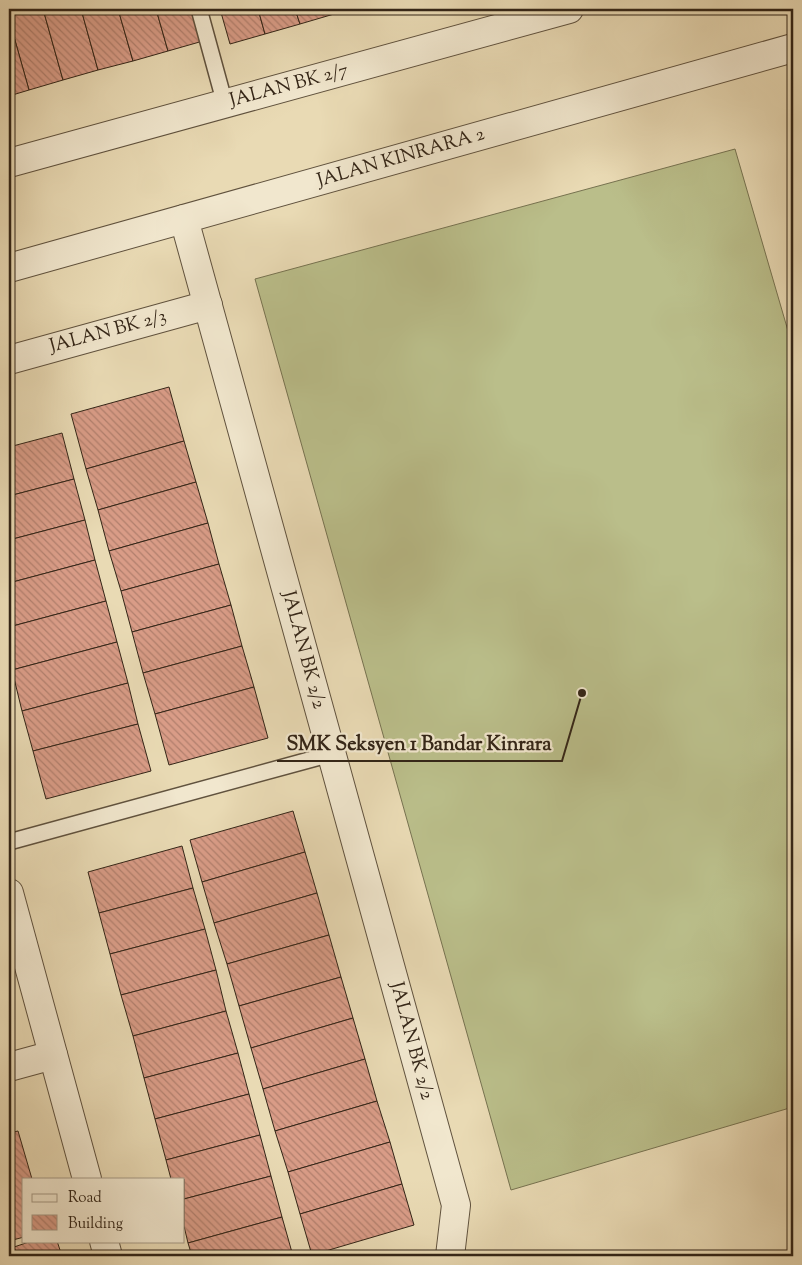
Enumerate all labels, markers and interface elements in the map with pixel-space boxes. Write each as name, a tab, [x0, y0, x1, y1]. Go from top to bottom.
street label: JALAN BK 2/7	[226, 57, 352, 115]
street label: JALAN KINRARA 2	[313, 121, 488, 195]
street label: JALAN BK 2/3	[46, 303, 169, 361]
street label: JALAN BK 2/2	[274, 587, 332, 712]
callout: SMK Seksyen 1 Bandar Kinrara	[277, 726, 562, 761]
text: SMK Seksyen 1 Bandar Kinrara	[286, 731, 552, 760]
street label: JALAN BK 2/2	[382, 978, 440, 1103]
legend	[22, 1178, 185, 1242]
text: Road	[68, 1188, 102, 1209]
text: Building	[68, 1214, 123, 1235]

